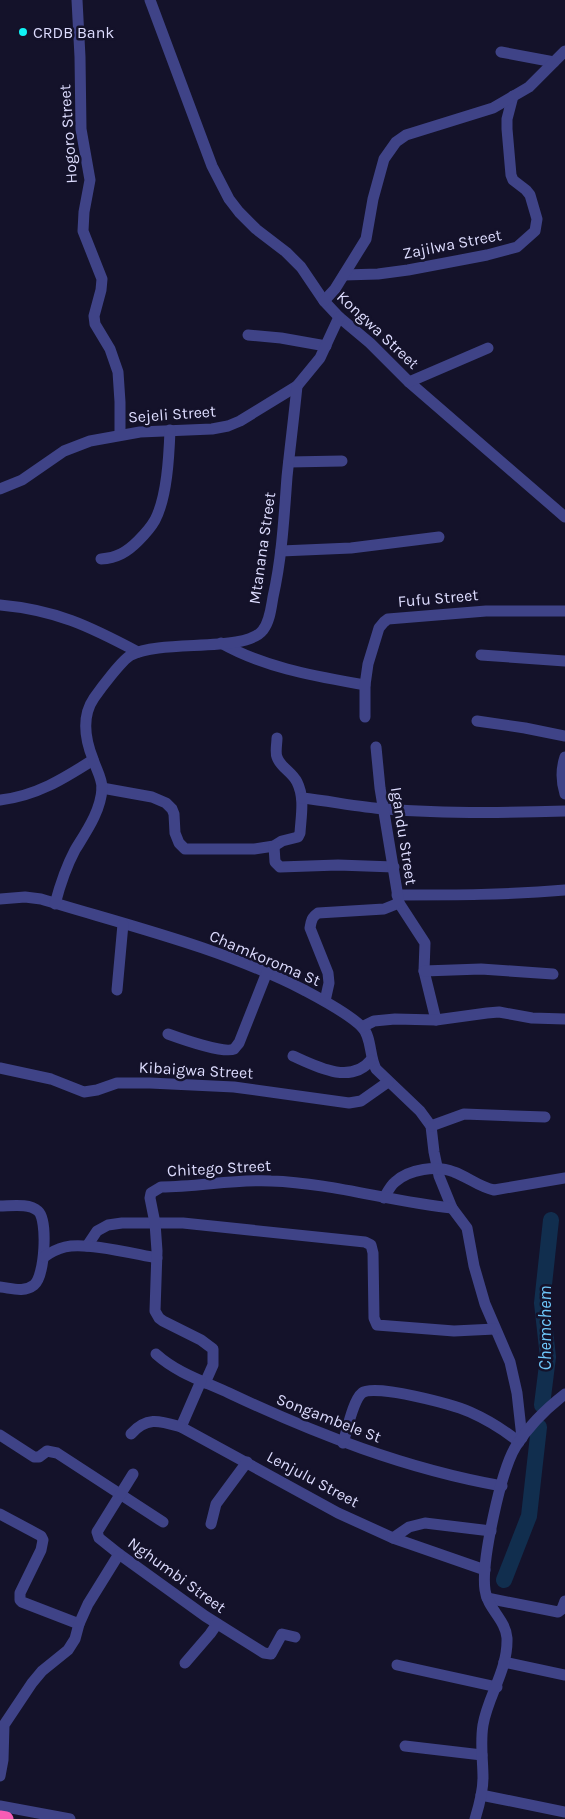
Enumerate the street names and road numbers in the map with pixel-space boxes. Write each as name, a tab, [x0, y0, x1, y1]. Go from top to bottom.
street label: Hogoro Street	[55, 84, 81, 184]
street label: Zajilwa Street	[401, 225, 503, 263]
street label: Kongwa Street	[333, 287, 423, 373]
street label: Sejeli Street	[127, 401, 217, 427]
street label: Mtanana Street	[245, 491, 279, 605]
street label: Fufu Street	[397, 585, 479, 611]
street label: Igandu Street	[387, 786, 421, 886]
street label: Chamkoroma St	[207, 926, 323, 990]
street label: Kibaigwa Street	[138, 1058, 254, 1082]
street label: Chitego Street	[167, 1156, 271, 1180]
street label: Songambele St	[274, 1389, 384, 1447]
street label: Lenjulu Street	[264, 1447, 362, 1511]
street label: Nghumbi Street	[124, 1533, 230, 1617]

